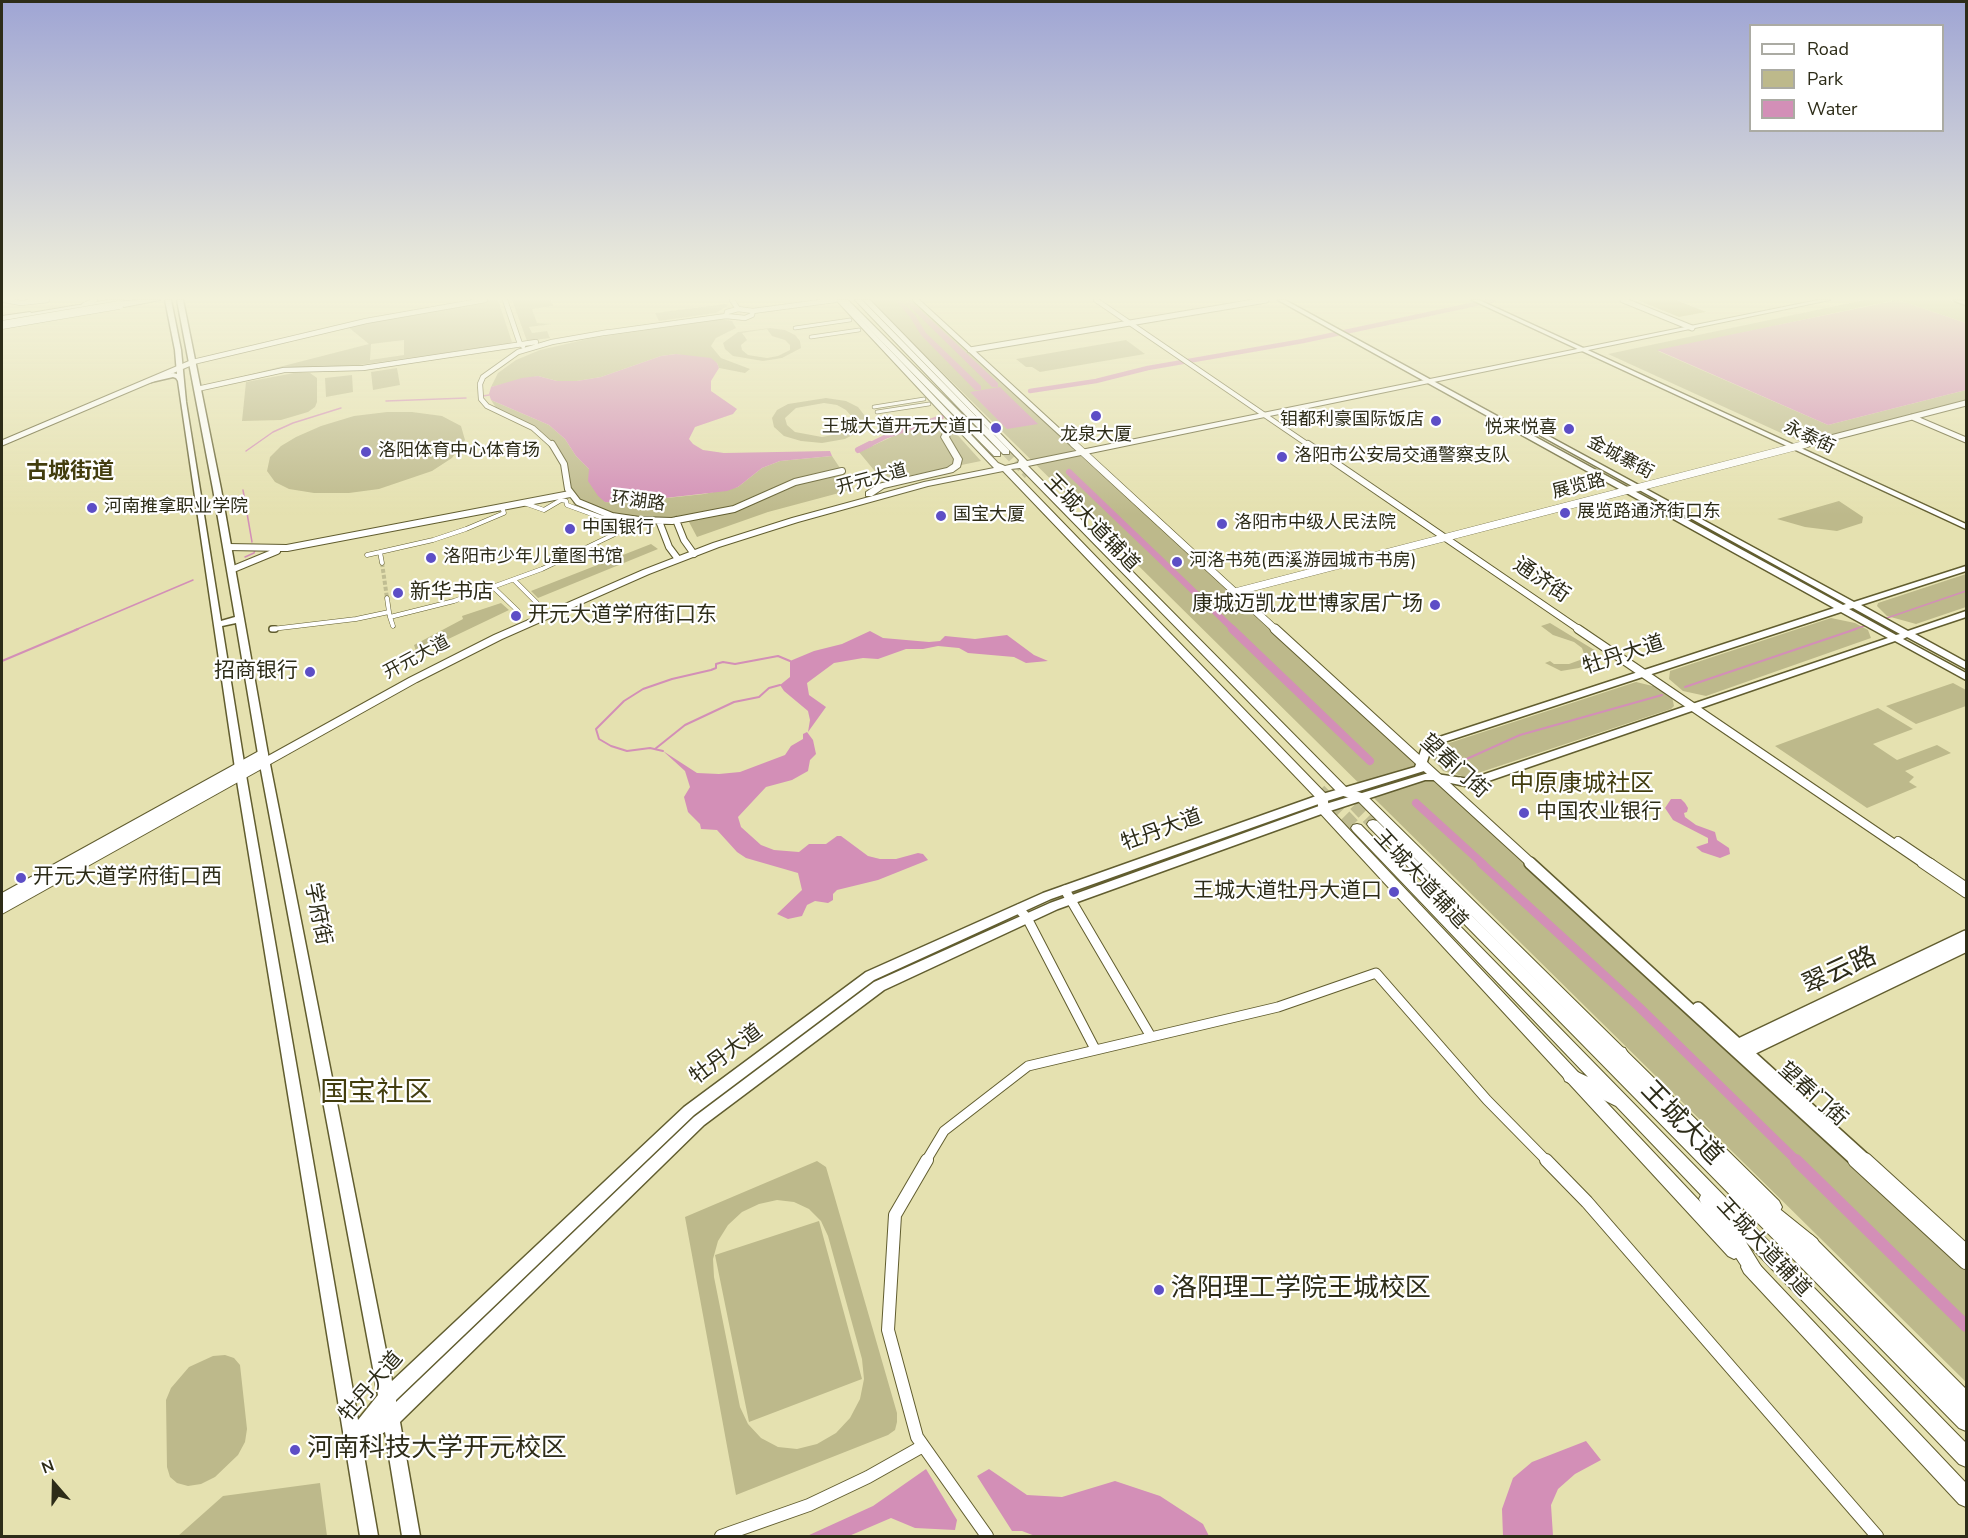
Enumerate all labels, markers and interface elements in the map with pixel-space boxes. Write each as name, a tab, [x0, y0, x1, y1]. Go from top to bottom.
legend	[1749, 24, 1944, 132]
text: Road	[1807, 37, 1849, 61]
text: Park	[1807, 67, 1843, 91]
text: Water	[1807, 97, 1858, 121]
marker: 龙泉大厦	[1089, 409, 1103, 423]
place label: 钼都利豪国际饭店	[1280, 410, 1424, 432]
marker: 钼都利豪国际饭店	[1429, 414, 1443, 428]
place label: 王城大道开元大道口	[822, 417, 984, 439]
street label: 永泰街	[1780, 417, 1838, 459]
place label: 悦来悦喜	[1485, 418, 1557, 440]
marker: 王城大道开元大道口	[989, 421, 1003, 435]
marker: 悦来悦喜	[1562, 422, 1576, 436]
place label: 龙泉大厦	[1060, 425, 1132, 447]
street label: 金城寨街	[1583, 432, 1657, 484]
place label: 洛阳体育中心体育场	[378, 441, 540, 463]
marker: 洛阳体育中心体育场	[359, 445, 373, 459]
place label: 洛阳市公安局交通警察支队	[1294, 446, 1510, 468]
marker: 洛阳市公安局交通警察支队	[1275, 450, 1289, 464]
district label: 古城街道	[26, 460, 114, 486]
street label: 开元大道	[834, 460, 910, 500]
street label: 王城大道辅道	[1038, 470, 1144, 578]
street label: 展览路	[1550, 470, 1608, 504]
street label: 环湖路	[610, 488, 666, 516]
place label: 河南推拿职业学院	[104, 497, 248, 519]
marker: 河南推拿职业学院	[85, 501, 99, 515]
place label: 展览路通济街口东	[1577, 502, 1721, 524]
place label: 国宝大厦	[953, 505, 1025, 527]
marker: 展览路通济街口东	[1558, 506, 1572, 520]
marker: 国宝大厦	[934, 509, 948, 523]
place label: 洛阳市中级人民法院	[1234, 513, 1396, 535]
marker: 洛阳市中级人民法院	[1215, 517, 1229, 531]
place label: 中国银行	[582, 518, 654, 540]
marker: 中国银行	[563, 522, 577, 536]
place label: 洛阳市少年儿童图书馆	[443, 547, 623, 569]
marker: 洛阳市少年儿童图书馆	[424, 551, 438, 565]
place label: 河洛书苑(西溪游园城市书房)	[1189, 551, 1416, 573]
street label: 通济街	[1508, 553, 1574, 609]
marker: 河洛书苑(西溪游园城市书房)	[1170, 555, 1184, 569]
place label: 新华书店	[410, 580, 494, 606]
marker: 新华书店	[391, 586, 405, 600]
place label: 康城迈凯龙世博家居广场	[1192, 592, 1423, 618]
marker: 康城迈凯龙世博家居广场	[1428, 598, 1442, 612]
place label: 开元大道学府街口东	[528, 603, 717, 629]
marker: 开元大道学府街口东	[509, 609, 523, 623]
street label: 牡丹大道	[1580, 631, 1668, 681]
street label: 开元大道	[380, 632, 454, 684]
place label: 招商银行	[214, 659, 298, 685]
marker: 招商银行	[303, 665, 317, 679]
street label: 望春门街	[1414, 730, 1494, 804]
district label: 中原康城社区	[1510, 771, 1654, 799]
place label: 中国农业银行	[1536, 800, 1662, 826]
street label: 牡丹大道	[1118, 805, 1206, 857]
marker: 中国农业银行	[1517, 806, 1531, 820]
street label: 王城大道辅道	[1368, 825, 1472, 935]
place label: 开元大道学府街口西	[33, 865, 222, 891]
marker: 开元大道学府街口西	[14, 871, 28, 885]
place label: 王城大道牡丹大道口	[1193, 879, 1382, 905]
street label: 学府街	[299, 881, 335, 947]
marker: 王城大道牡丹大道口	[1387, 885, 1401, 899]
street label: 翠云路	[1798, 941, 1882, 1003]
street label: 牡丹大道	[686, 1020, 768, 1090]
street label: 望春门街	[1772, 1058, 1852, 1132]
street label: 王城大道	[1634, 1076, 1728, 1172]
district label: 国宝社区	[320, 1077, 432, 1111]
street label: 王城大道辅道	[1711, 1193, 1815, 1303]
place label: 洛阳理工学院王城校区	[1171, 1274, 1431, 1306]
marker: 洛阳理工学院王城校区	[1152, 1283, 1166, 1297]
street label: 牡丹大道	[335, 1347, 409, 1427]
place label: 河南科技大学开元校区	[307, 1434, 567, 1466]
marker: 河南科技大学开元校区	[288, 1443, 302, 1457]
north arrow	[24, 1454, 84, 1514]
text: N	[38, 1455, 57, 1479]

